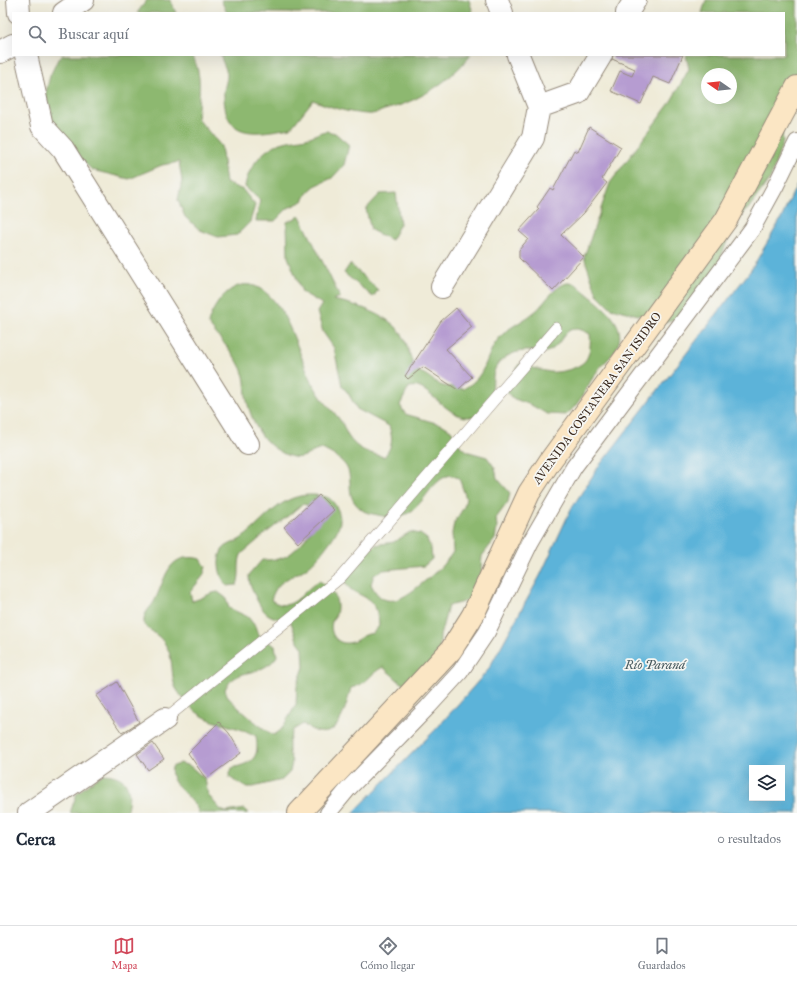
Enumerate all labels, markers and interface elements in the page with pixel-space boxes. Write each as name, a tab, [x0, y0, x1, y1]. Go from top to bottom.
search box	[12, 12, 785, 56]
icon: search	[26, 23, 48, 45]
text: Buscar aquí	[58, 25, 129, 43]
north arrow	[701, 68, 737, 104]
street label: AVENIDA COSTANERA SAN ISIDRO	[529, 309, 664, 488]
water label: Río Paraná	[624, 657, 687, 673]
map controls	[749, 765, 785, 801]
button: layers	[749, 765, 785, 801]
text: Cerca	[16, 829, 55, 850]
text: 0 resultados	[717, 831, 781, 847]
tab: Mapa	[111, 935, 138, 972]
tab: Cómo llegar	[360, 935, 415, 972]
tab: Guardados	[638, 935, 686, 972]

